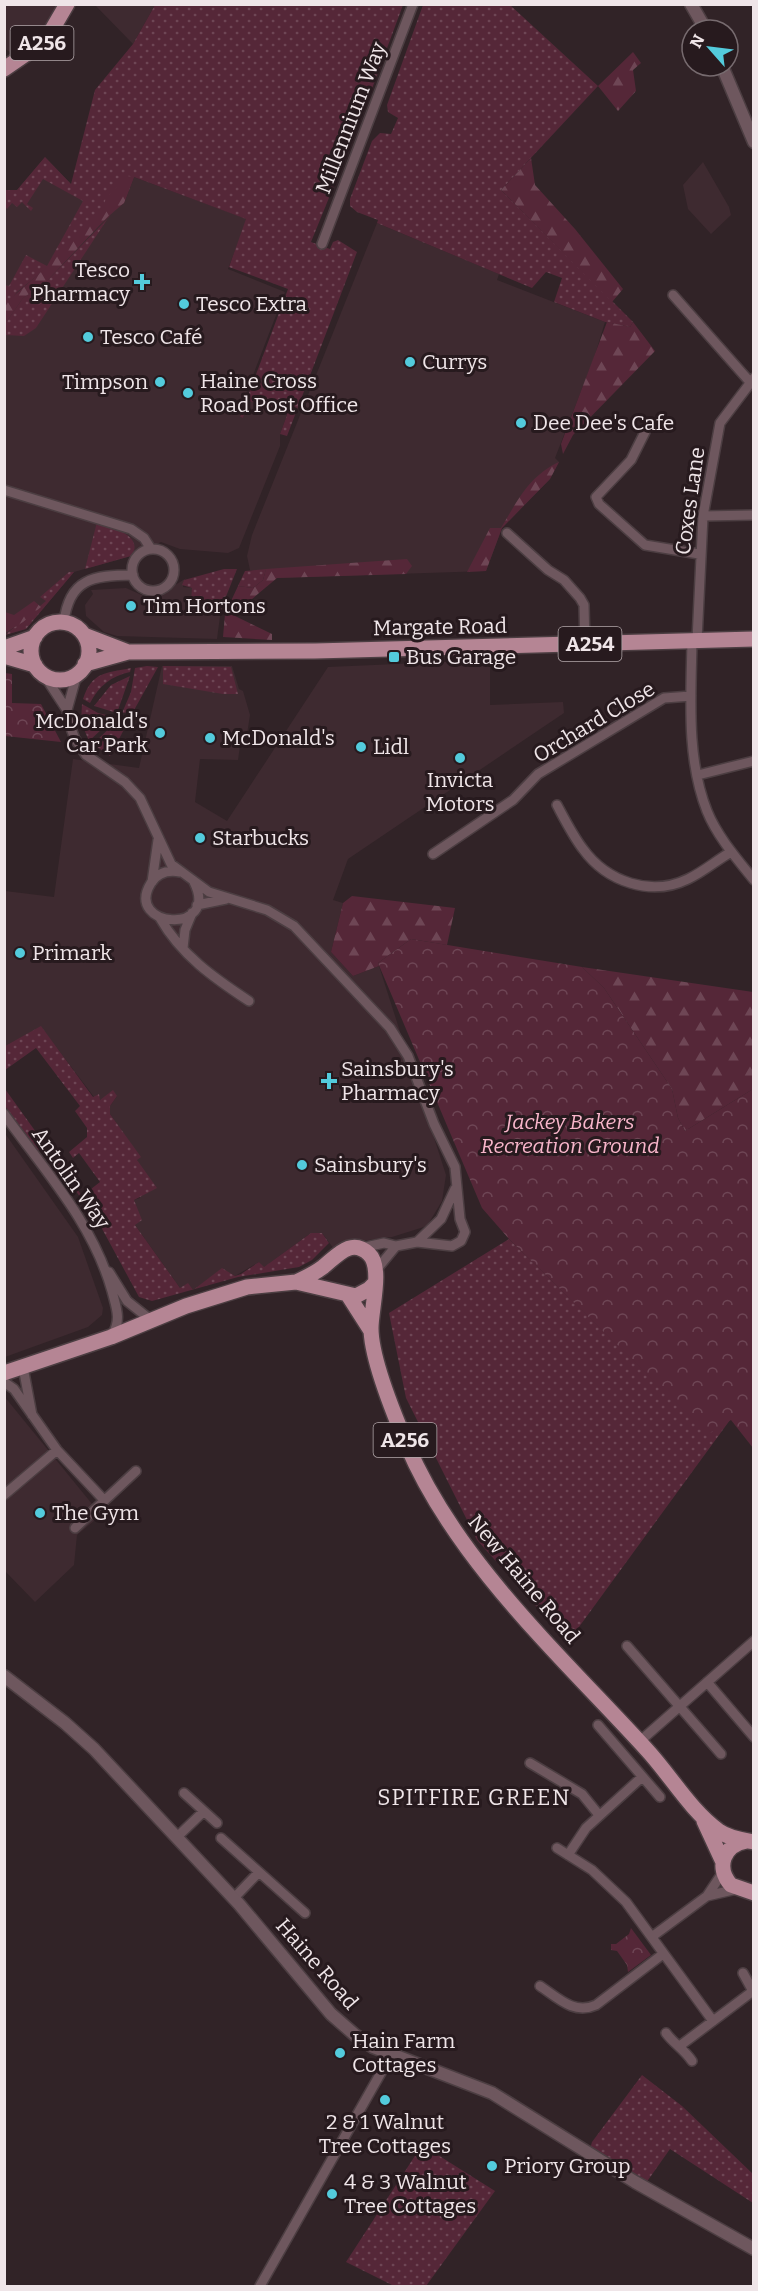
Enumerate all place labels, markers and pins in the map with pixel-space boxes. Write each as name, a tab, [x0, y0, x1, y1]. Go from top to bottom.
place label: Tesco Pharmacy	[31, 257, 131, 307]
marker: Tesco Pharmacy	[135, 275, 149, 289]
place label: Tesco Extra	[196, 291, 307, 317]
marker: Tesco Extra	[177, 297, 191, 311]
place label: Tesco Café	[100, 324, 203, 350]
marker: Tesco Café	[81, 330, 95, 344]
place label: Currys	[422, 349, 487, 375]
marker: Currys	[403, 355, 417, 369]
place label: Haine Cross Road Post Office	[200, 368, 358, 418]
place label: Timpson	[62, 369, 148, 395]
marker: Timpson	[153, 375, 167, 389]
marker: Haine Cross Road Post Office	[181, 386, 195, 400]
place label: Dee Dee's Cafe	[533, 410, 674, 436]
marker: Dee Dee's Cafe	[514, 416, 528, 430]
place label: Tim Hortons	[143, 593, 266, 619]
marker: Tim Hortons	[124, 599, 138, 613]
place label: Bus Garage	[406, 644, 516, 670]
marker: Bus Garage	[387, 650, 401, 664]
place label: McDonald's Car Park	[35, 708, 148, 758]
place label: McDonald's	[222, 725, 335, 751]
marker: McDonald's Car Park	[153, 726, 167, 740]
marker: McDonald's	[203, 731, 217, 745]
place label: Lidl	[373, 734, 409, 760]
marker: Lidl	[354, 740, 368, 754]
marker: Invicta Motors	[453, 751, 467, 765]
place label: Invicta Motors	[426, 767, 494, 817]
place label: Starbucks	[212, 825, 309, 851]
marker: Starbucks	[193, 831, 207, 845]
place label: Primark	[32, 940, 112, 966]
marker: Primark	[13, 946, 27, 960]
place label: Sainsbury's Pharmacy	[341, 1056, 454, 1106]
marker: Sainsbury's Pharmacy	[322, 1074, 336, 1088]
place label: Sainsbury's	[314, 1152, 427, 1178]
marker: Sainsbury's	[295, 1158, 309, 1172]
place label: The Gym	[52, 1500, 139, 1526]
marker: The Gym	[33, 1506, 47, 1520]
place label: Hain Farm Cottages	[352, 2028, 455, 2078]
marker: Hain Farm Cottages	[333, 2046, 347, 2060]
marker: 2 & 1 Walnut Tree Cottages	[378, 2093, 392, 2107]
place label: 2 & 1 Walnut Tree Cottages	[319, 2109, 451, 2159]
place label: Priory Group	[504, 2153, 630, 2179]
marker: Priory Group	[485, 2159, 499, 2173]
place label: 4 & 3 Walnut Tree Cottages	[344, 2169, 476, 2219]
marker: 4 & 3 Walnut Tree Cottages	[325, 2187, 339, 2201]

